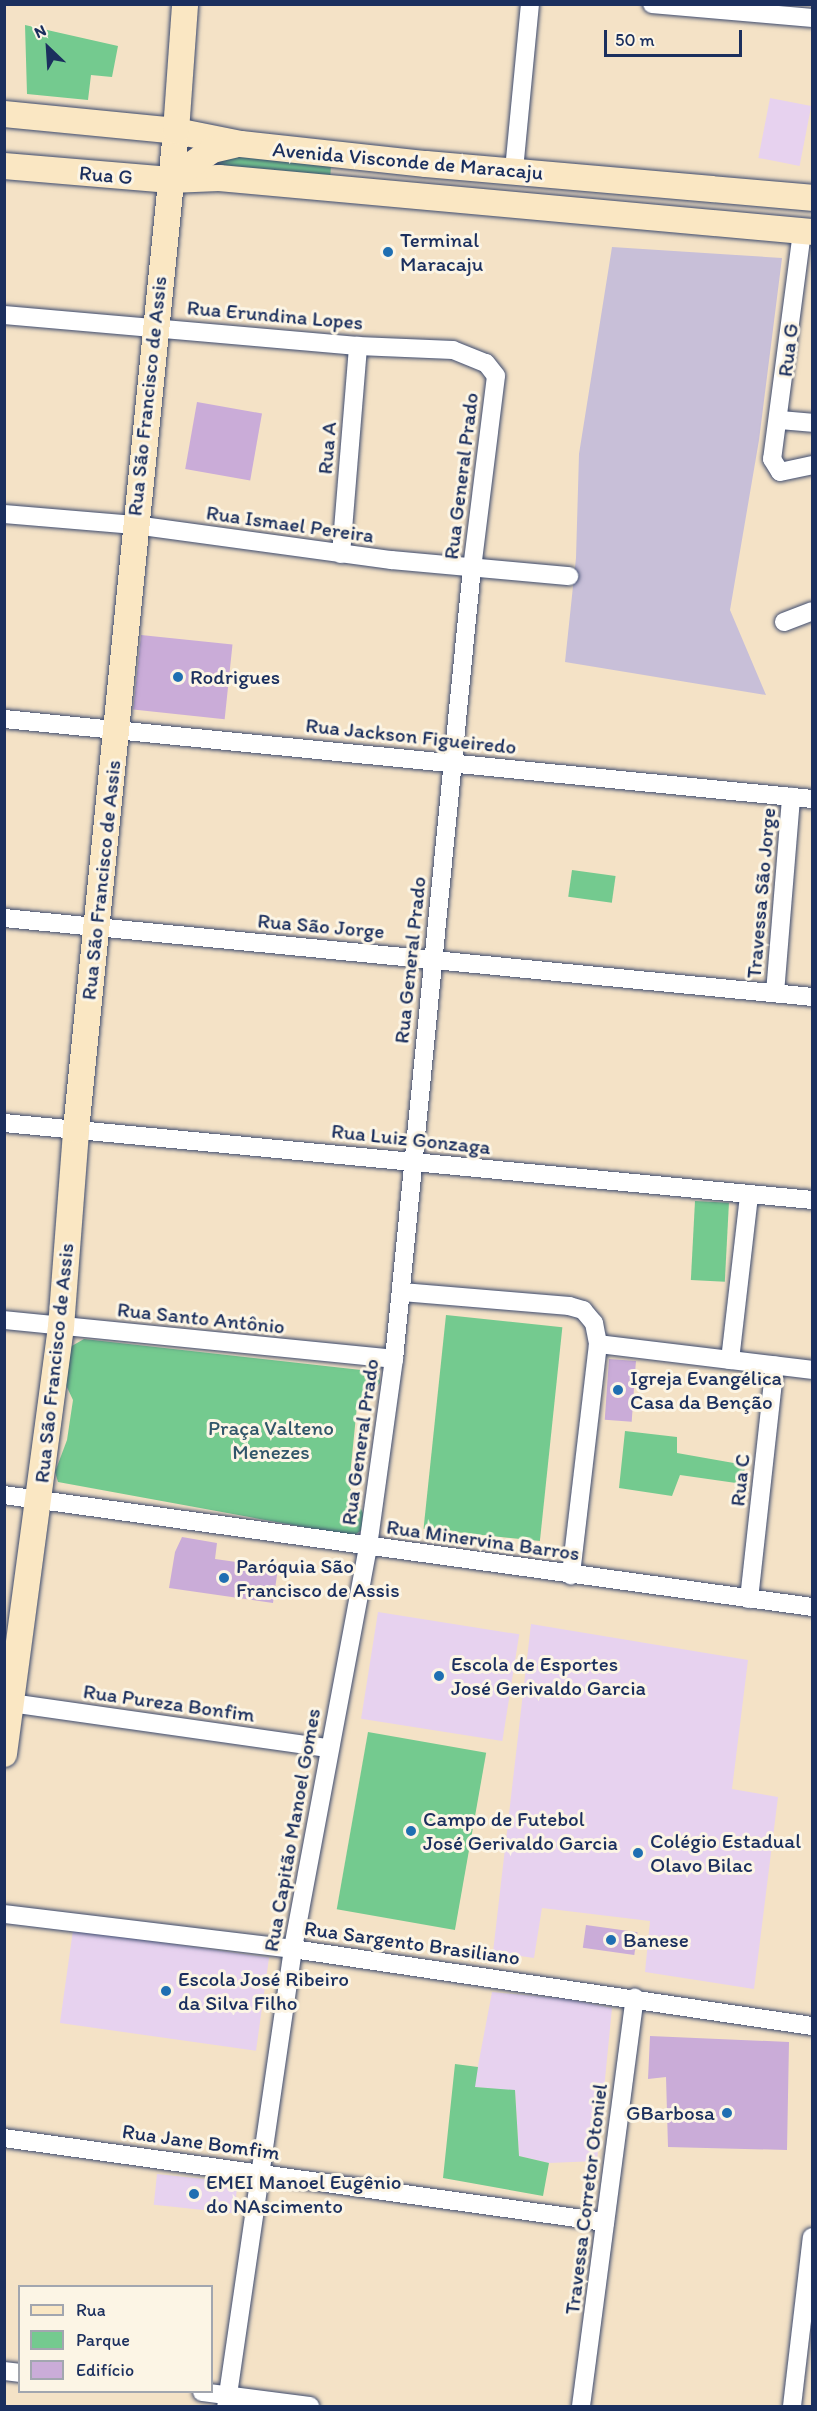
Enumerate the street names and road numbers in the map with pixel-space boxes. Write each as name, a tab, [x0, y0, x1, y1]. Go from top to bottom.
street label: Avenida Visconde de Maracaju	[272, 137, 544, 185]
street label: Rua G	[78, 160, 134, 190]
street label: Rua São Francisco de Assis	[122, 275, 172, 517]
street label: Rua Erundina Lopes	[185, 295, 365, 335]
street label: Rua G	[772, 322, 804, 378]
street label: Rua General Prado	[438, 391, 484, 561]
street label: Rua A	[312, 421, 342, 475]
street label: Rua Ismael Pereira	[205, 500, 375, 548]
street label: Rua Jackson Figueiredo	[305, 712, 517, 760]
street label: Rua São Francisco de Assis	[76, 759, 126, 1001]
street label: Travessa São Jorge	[741, 806, 781, 980]
street label: Rua General Prado	[389, 875, 431, 1045]
street label: Rua São Jorge	[257, 908, 385, 944]
street label: Rua Luiz Gonzaga	[330, 1118, 492, 1160]
street label: Rua São Francisco de Assis	[29, 1242, 79, 1484]
street label: Rua Santo Antônio	[116, 1297, 286, 1339]
street label: Rua General Prado	[336, 1357, 384, 1527]
street label: Rua C	[725, 1452, 755, 1508]
street label: Rua Minervina Barros	[385, 1514, 581, 1566]
street label: Rua Pureza Bonfim	[82, 1678, 256, 1728]
street label: Rua Capitão Manoel Gomes	[258, 1706, 326, 1954]
street label: Rua Sargento Brasiliano	[302, 1915, 522, 1971]
street label: Travessa Corretor Otoniel	[559, 2082, 613, 2316]
street label: Rua Jane Bomfim	[121, 2118, 281, 2166]

